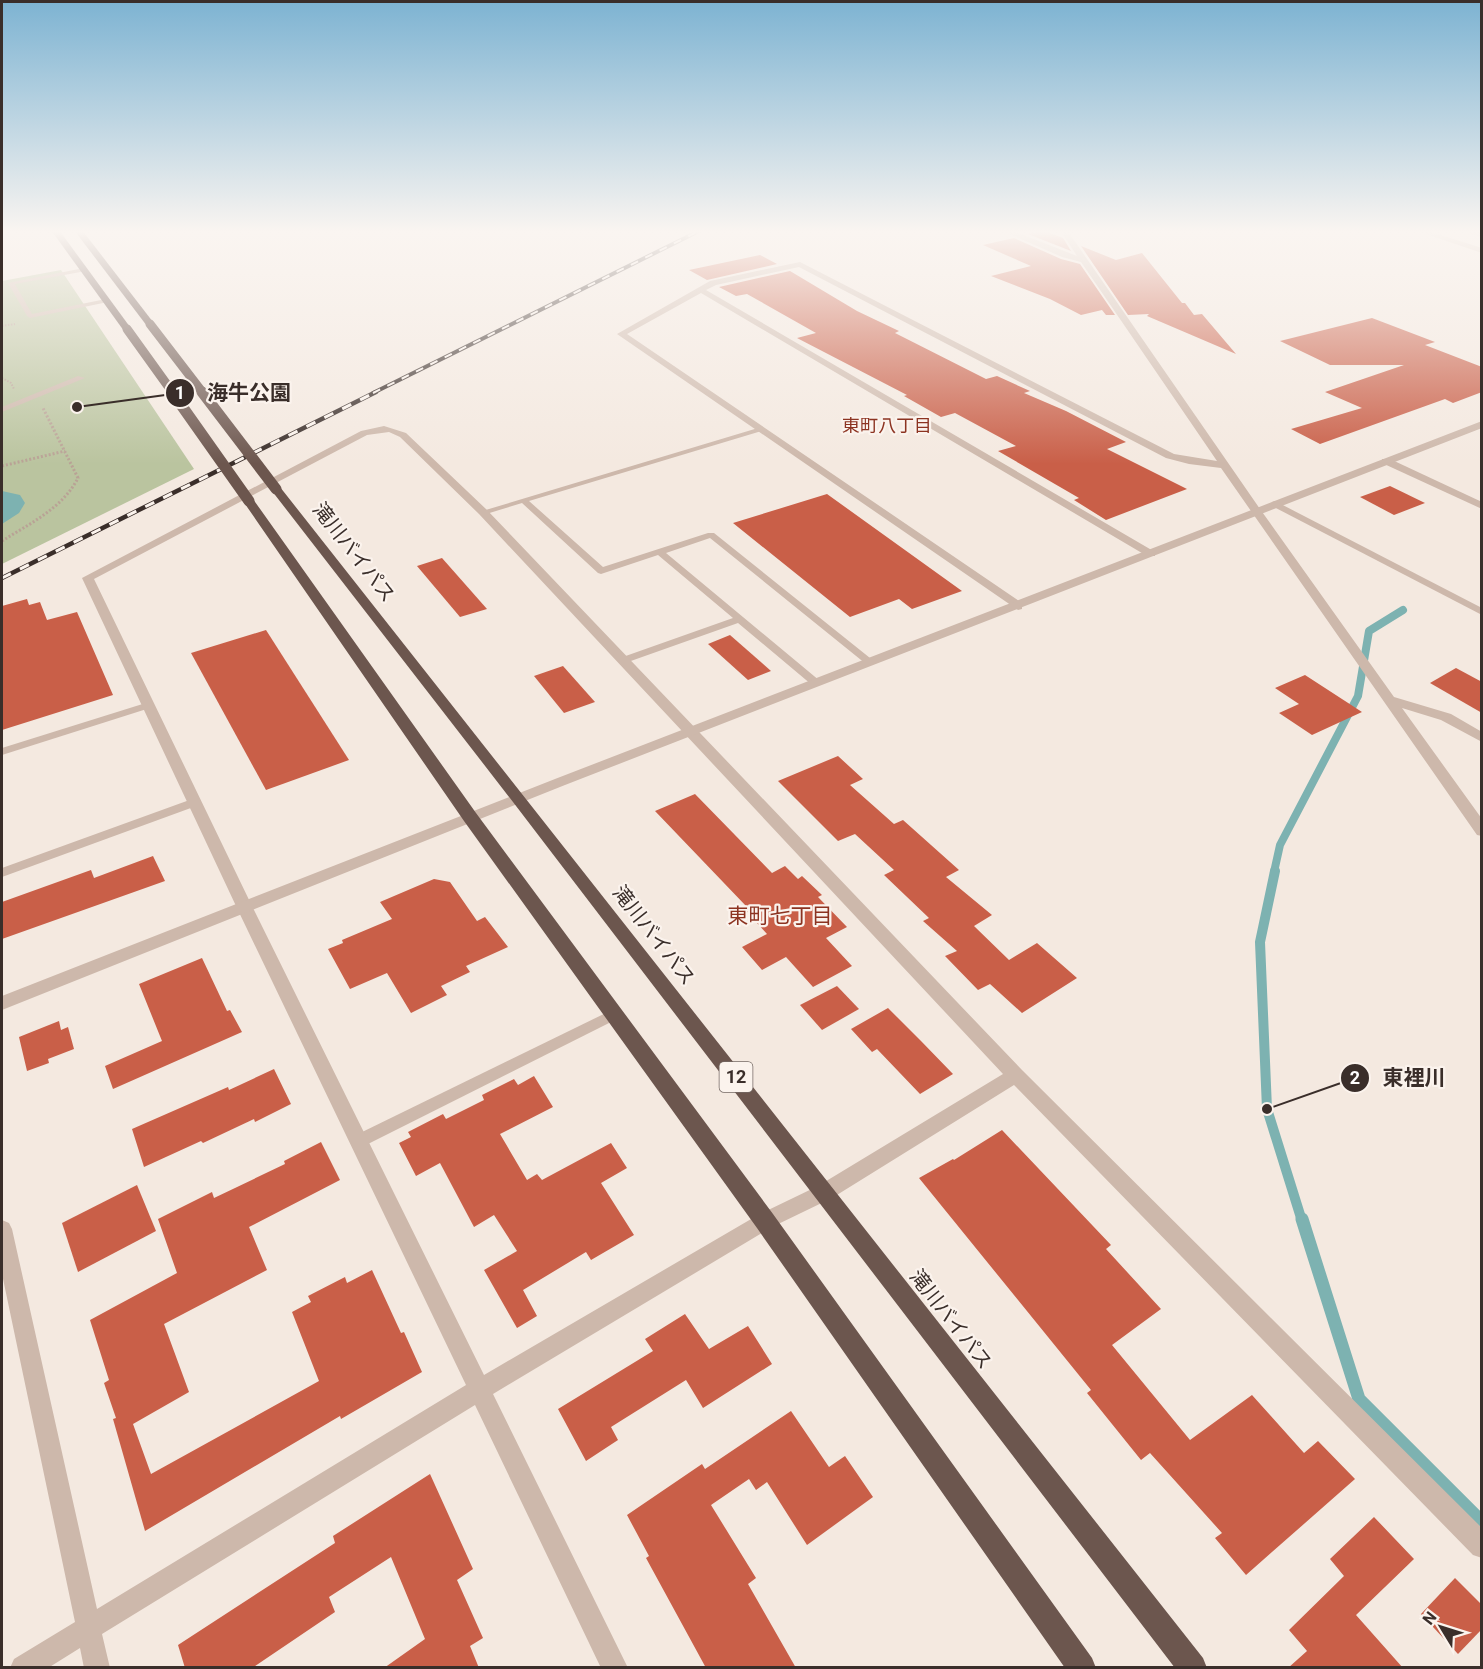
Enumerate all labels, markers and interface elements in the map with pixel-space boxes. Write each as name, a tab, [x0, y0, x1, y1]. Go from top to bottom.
callout: 海牛公園	[165, 374, 303, 413]
text: 海牛公園	[207, 381, 291, 405]
text: 1	[175, 382, 185, 403]
district label: 東町八丁目	[842, 415, 932, 436]
street label: 滝川バイパス	[308, 497, 400, 607]
street label: 滝川バイパス	[608, 880, 700, 990]
district label: 東町七丁目	[728, 904, 833, 928]
callout: 東裡川	[1340, 1058, 1457, 1097]
road number: 12	[720, 1062, 752, 1092]
text: 東裡川	[1383, 1066, 1446, 1090]
text: 2	[1350, 1067, 1360, 1088]
street label: 滝川バイパス	[905, 1264, 997, 1374]
north arrow	[1411, 1597, 1471, 1657]
text: N	[1419, 1608, 1441, 1628]

